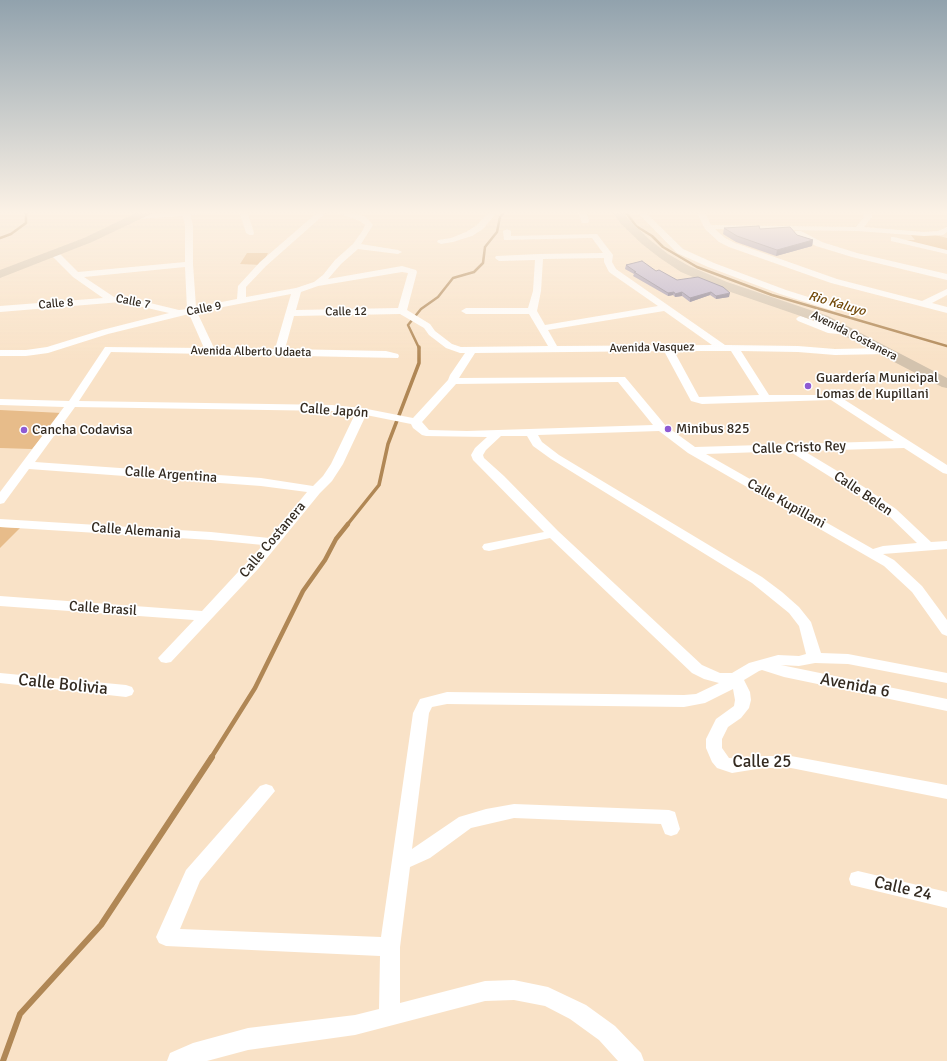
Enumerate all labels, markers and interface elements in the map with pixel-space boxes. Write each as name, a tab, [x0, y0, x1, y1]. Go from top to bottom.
water label: Rio Kaluyo	[807, 288, 867, 320]
street label: Calle 7	[114, 292, 152, 312]
street label: Calle 8	[38, 295, 74, 313]
street label: Calle 9	[185, 299, 223, 319]
street label: Calle 12	[325, 304, 367, 320]
street label: Avenida Costanera	[808, 308, 900, 364]
street label: Avenida Vasquez	[609, 340, 695, 356]
street label: Avenida Alberto Udaeta	[191, 344, 311, 360]
place label: Guardería Municipal Lomas de Kupillani	[816, 370, 938, 402]
marker: Guardería Municipal Lomas de Kupillani	[803, 381, 813, 391]
street label: Calle Japón	[299, 400, 369, 422]
place label: Minibus 825	[676, 421, 749, 437]
place label: Cancha Codavisa	[32, 422, 133, 438]
marker: Minibus 825	[663, 424, 673, 434]
marker: Cancha Codavisa	[19, 425, 29, 435]
street label: Calle Cristo Rey	[752, 438, 846, 458]
street label: Calle Argentina	[124, 463, 218, 487]
street label: Calle Belen	[830, 468, 896, 520]
street label: Calle Kupillani	[744, 476, 828, 532]
street label: Calle Costanera	[236, 499, 310, 581]
street label: Calle Alemania	[91, 519, 181, 543]
street label: Calle Brasil	[69, 598, 137, 620]
street label: Avenida 6	[818, 669, 892, 703]
street label: Calle Bolivia	[17, 670, 109, 700]
street label: Calle 25	[732, 753, 792, 773]
street label: Calle 24	[872, 872, 934, 906]

